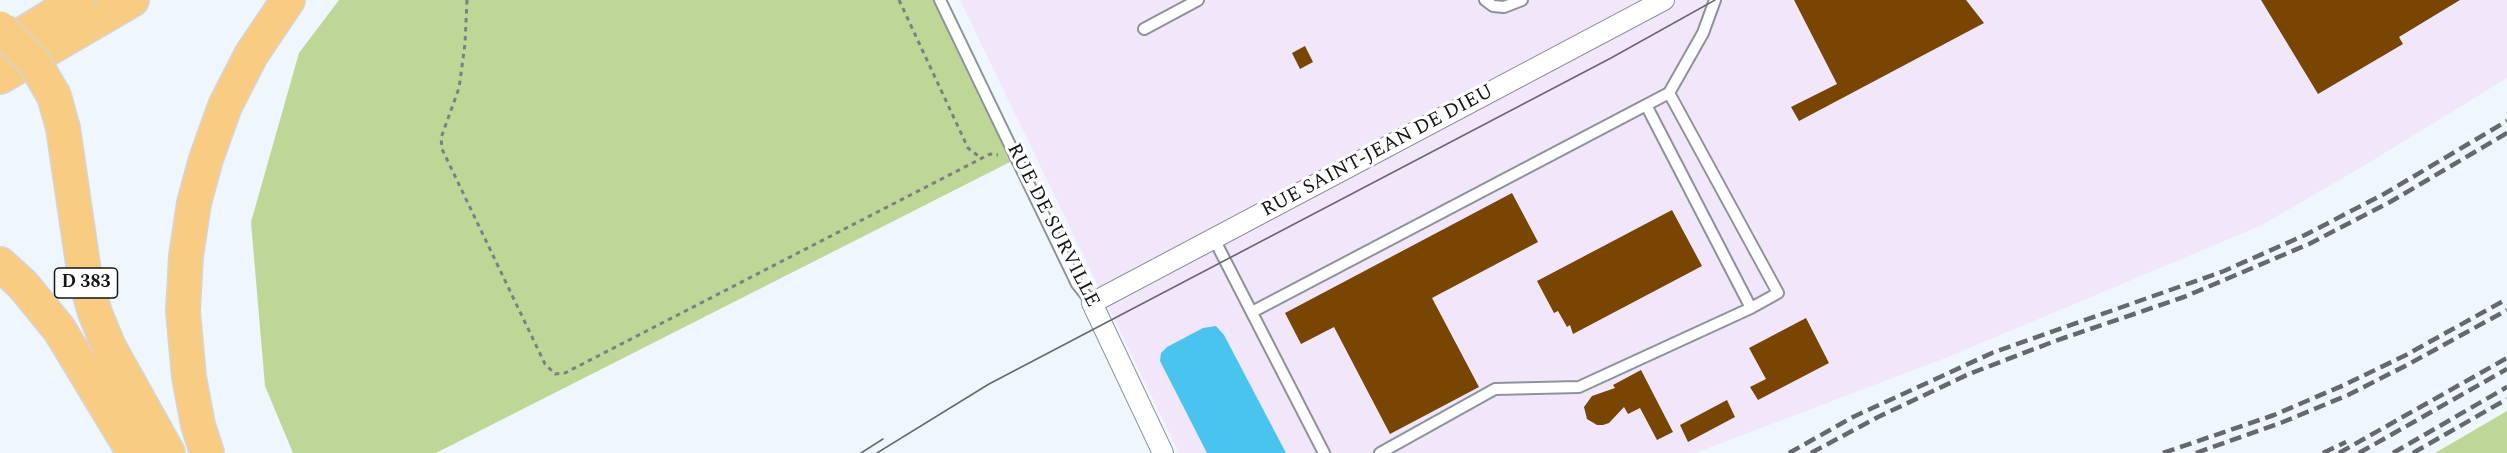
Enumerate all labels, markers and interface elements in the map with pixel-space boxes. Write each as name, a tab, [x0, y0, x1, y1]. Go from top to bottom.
street label: RUE SAINT-JEAN DE DIEU	[1258, 81, 1498, 223]
street label: RUE DE SURVILLE	[1000, 140, 1104, 312]
road number: D 383	[54, 268, 118, 298]

